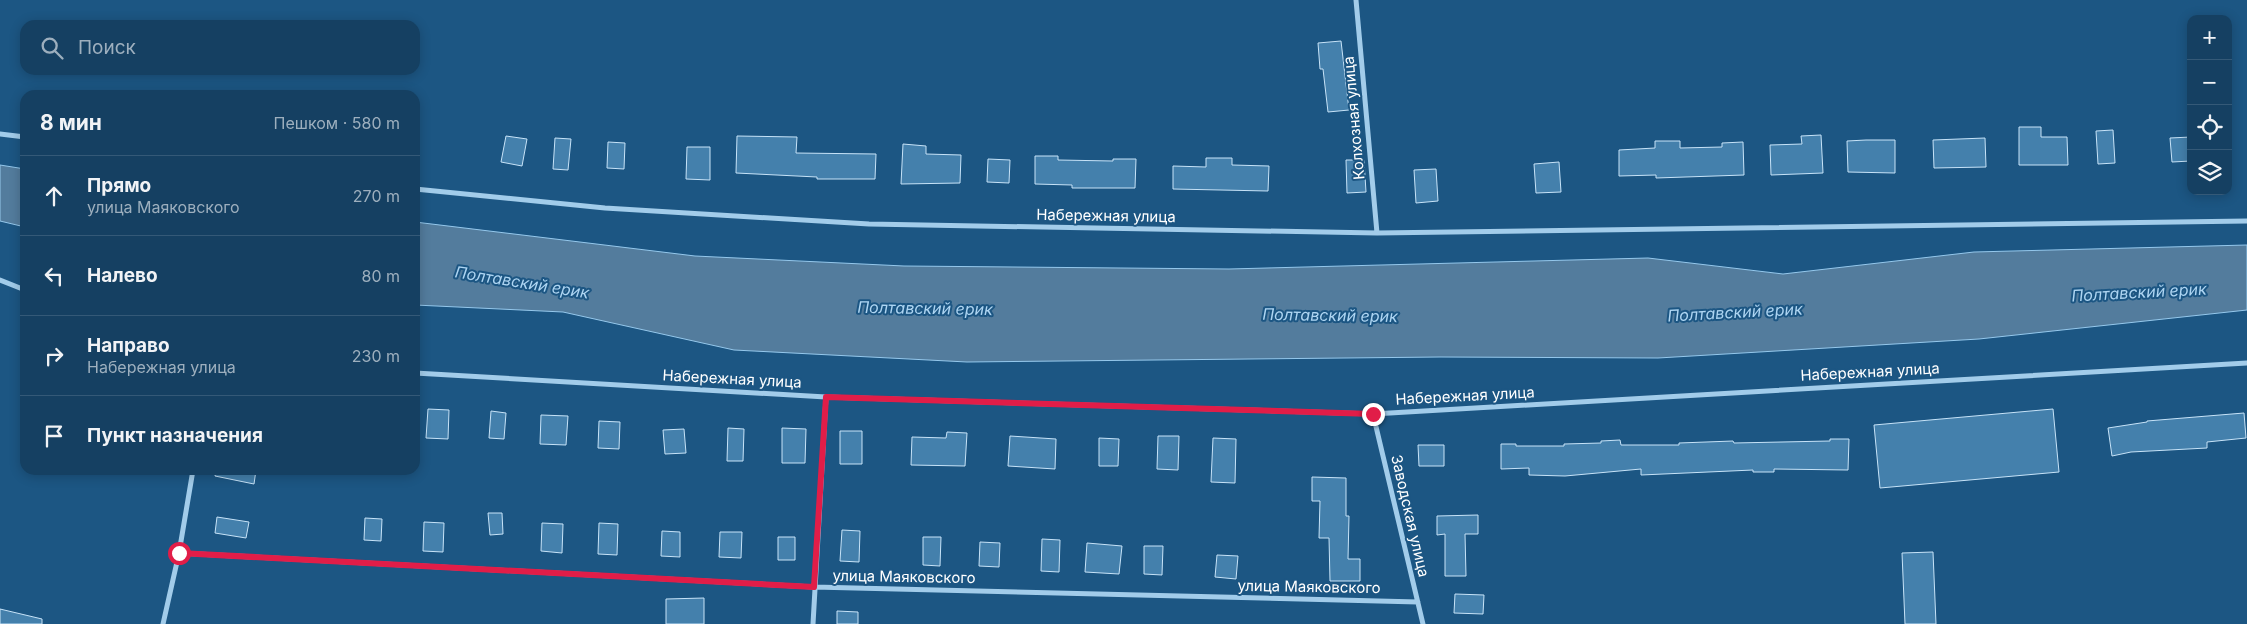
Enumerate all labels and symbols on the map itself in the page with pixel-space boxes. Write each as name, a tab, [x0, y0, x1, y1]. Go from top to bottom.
street label: Колхозная улица	[1339, 56, 1368, 181]
street label: Набережная улица	[1036, 205, 1176, 226]
water label: Полтавский ерик	[454, 262, 592, 303]
water label: Полтавский ерик	[2071, 278, 2208, 306]
water label: Полтавский ерик	[857, 297, 994, 319]
water label: Полтавский ерик	[1667, 298, 1804, 326]
water label: Полтавский ерик	[1262, 304, 1399, 326]
street label: Набережная улица	[1800, 358, 1940, 385]
street label: Набережная улица	[662, 365, 802, 392]
street label: Набережная улица	[1395, 382, 1535, 409]
route end	[1362, 403, 1385, 426]
street label: Заводская улица	[1387, 453, 1434, 579]
route start	[168, 542, 191, 565]
street label: улица Маяковского	[832, 566, 976, 587]
street label: улица Маяковского	[1237, 576, 1381, 597]

